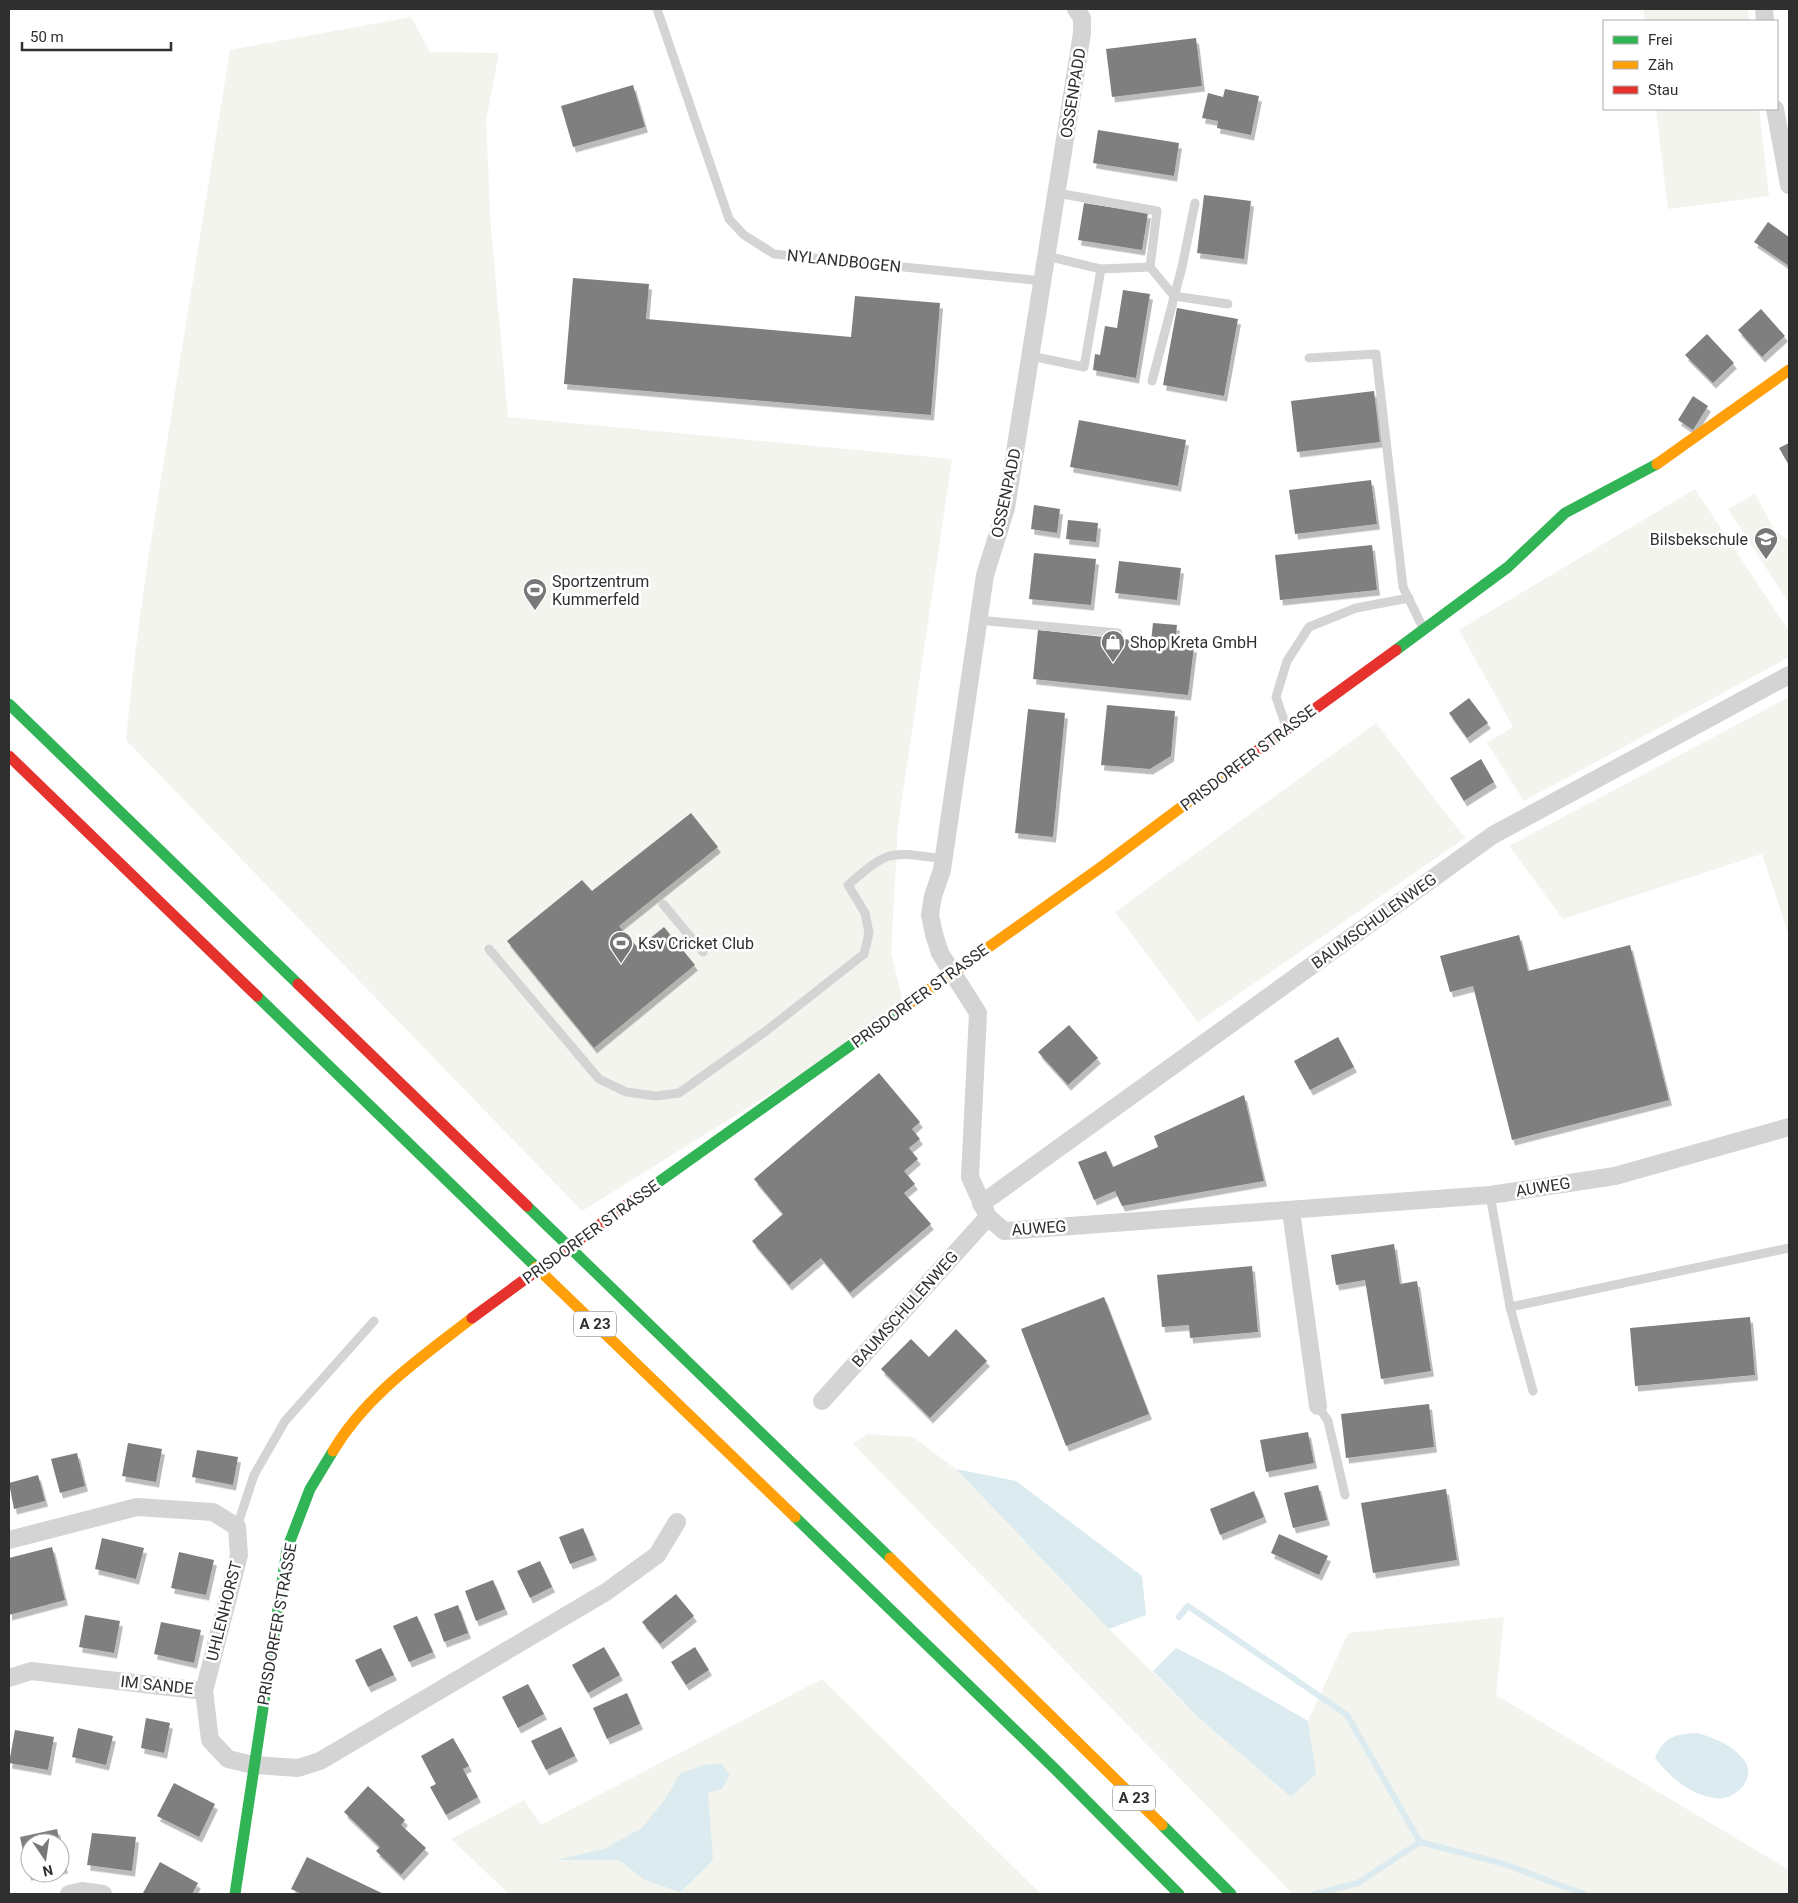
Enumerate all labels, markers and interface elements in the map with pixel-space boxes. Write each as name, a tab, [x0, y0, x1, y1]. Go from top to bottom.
scale bar	[22, 20, 171, 52]
legend	[1603, 20, 1778, 110]
text: 50 m	[30, 28, 64, 46]
text: Frei	[1648, 31, 1673, 49]
street label: OSSENPADD	[1057, 47, 1089, 139]
text: Zäh	[1648, 56, 1673, 74]
text: Stau	[1648, 81, 1678, 99]
street label: NYLANDBOGEN	[786, 246, 902, 276]
street label: OSSENPADD	[987, 447, 1025, 539]
school or university icon: Bilsbekschule	[1753, 526, 1779, 560]
place label: Bilsbekschule	[1650, 530, 1748, 549]
place label: Sportzentrum Kummerfeld	[552, 572, 649, 609]
sports icon: Sportzentrum Kummerfeld	[522, 577, 548, 611]
shop icon: Shop Kreta GmbH	[1100, 629, 1126, 663]
place label: Shop Kreta GmbH	[1130, 633, 1257, 652]
street label: PRISDORFER STRASSE	[1177, 701, 1319, 815]
street label: BAUMSCHULENWEG	[1308, 869, 1440, 973]
sports icon: Ksv Cricket Club	[608, 930, 634, 964]
place label: Ksv Cricket Club	[638, 934, 754, 953]
street label: PRISDORFER STRASSE	[848, 940, 992, 1052]
street label: AUWEG	[1514, 1173, 1572, 1201]
street label: PRISDORFER STRASSE	[519, 1176, 663, 1288]
street label: AUWEG	[1011, 1217, 1067, 1239]
street label: BAUMSCHULENWEG	[848, 1247, 962, 1371]
road number: A 23	[574, 1312, 616, 1336]
street label: PRISDORFER STRASSE	[253, 1541, 301, 1707]
street label: UHLENHORST	[202, 1559, 246, 1663]
street label: IM SANDE	[120, 1672, 194, 1698]
road number: A 23	[1113, 1786, 1155, 1810]
north arrow	[20, 1833, 70, 1883]
text: N	[41, 1862, 55, 1880]

